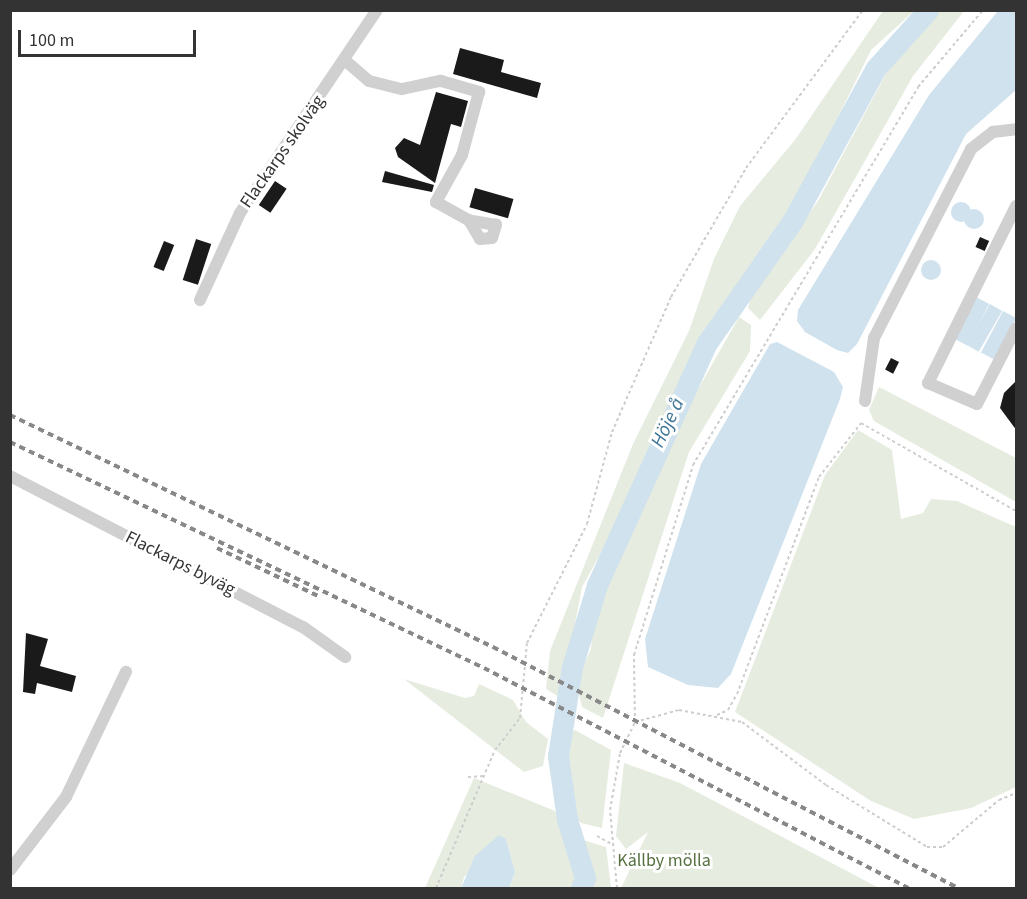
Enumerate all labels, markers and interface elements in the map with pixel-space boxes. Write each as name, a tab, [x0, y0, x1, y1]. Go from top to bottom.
scale bar	[21, 18, 200, 56]
text: 100 m	[29, 28, 74, 53]
street label: Flackarps skolväg	[236, 92, 330, 212]
water label: Höje å	[646, 394, 690, 452]
street label: Flackarps byväg	[121, 527, 239, 601]
park label: Källby mölla	[617, 850, 711, 872]

